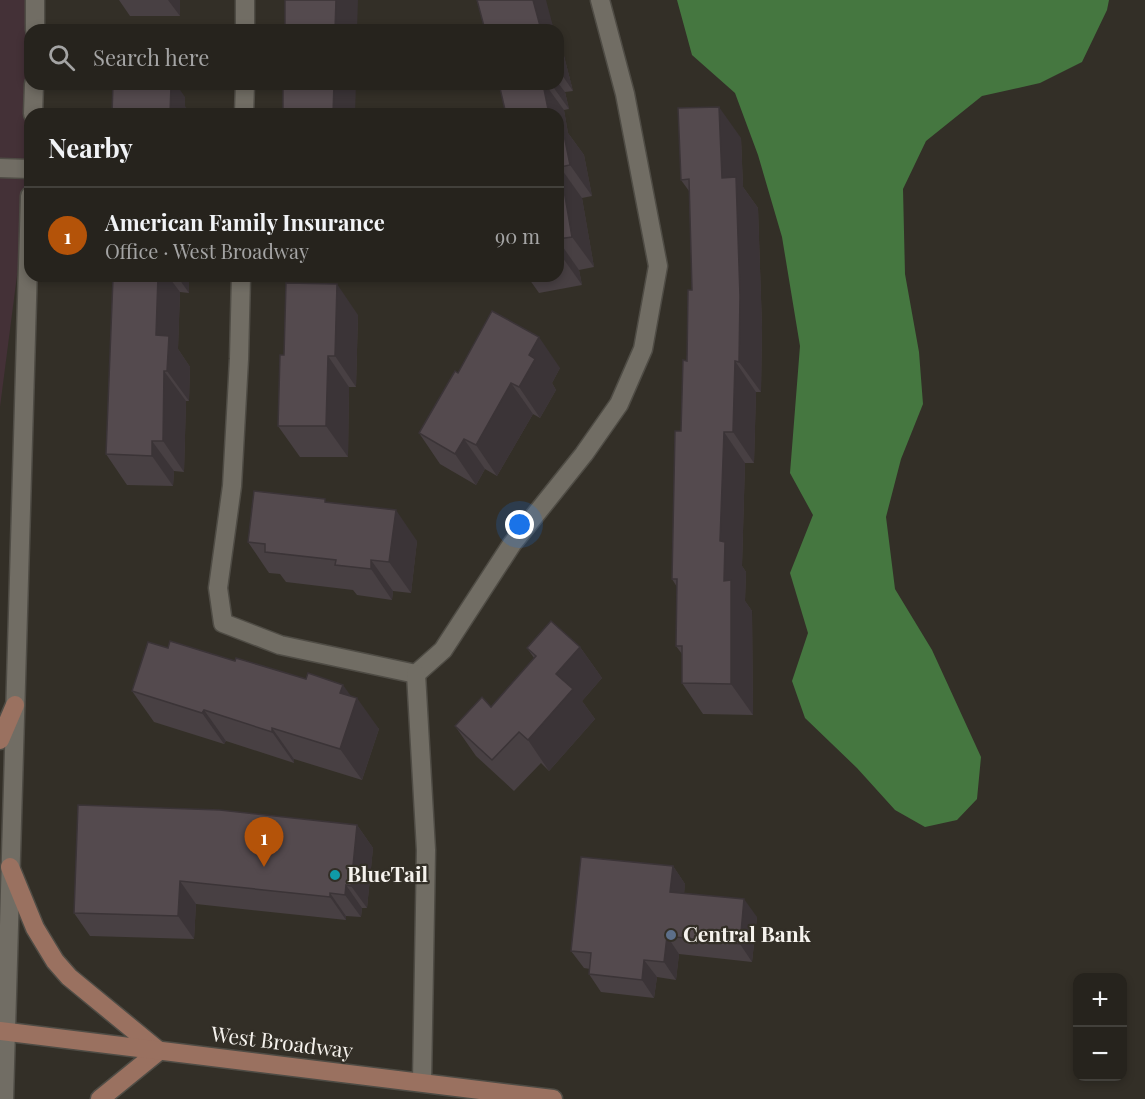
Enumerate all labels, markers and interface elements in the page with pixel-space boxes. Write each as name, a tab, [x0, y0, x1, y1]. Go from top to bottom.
search box	[24, 24, 564, 90]
icon: search	[45, 41, 78, 74]
text: Search here	[93, 42, 209, 72]
text: Nearby	[48, 130, 133, 165]
text: American Family Insurance	[105, 207, 385, 237]
text: 1	[64, 222, 71, 249]
text: 90 m	[495, 222, 540, 249]
text: Office · West Broadway	[105, 237, 309, 264]
your location	[505, 510, 534, 539]
pin: 1	[244, 818, 284, 867]
place label: BlueTail	[347, 859, 429, 887]
marker: BlueTail	[328, 868, 342, 882]
place label: Central Bank	[683, 919, 812, 947]
marker: Central Bank	[664, 928, 678, 942]
map controls	[1073, 973, 1127, 1081]
button: +	[1073, 973, 1127, 1027]
street label: West Broadway	[209, 1018, 355, 1064]
button: −	[1073, 1027, 1127, 1081]

